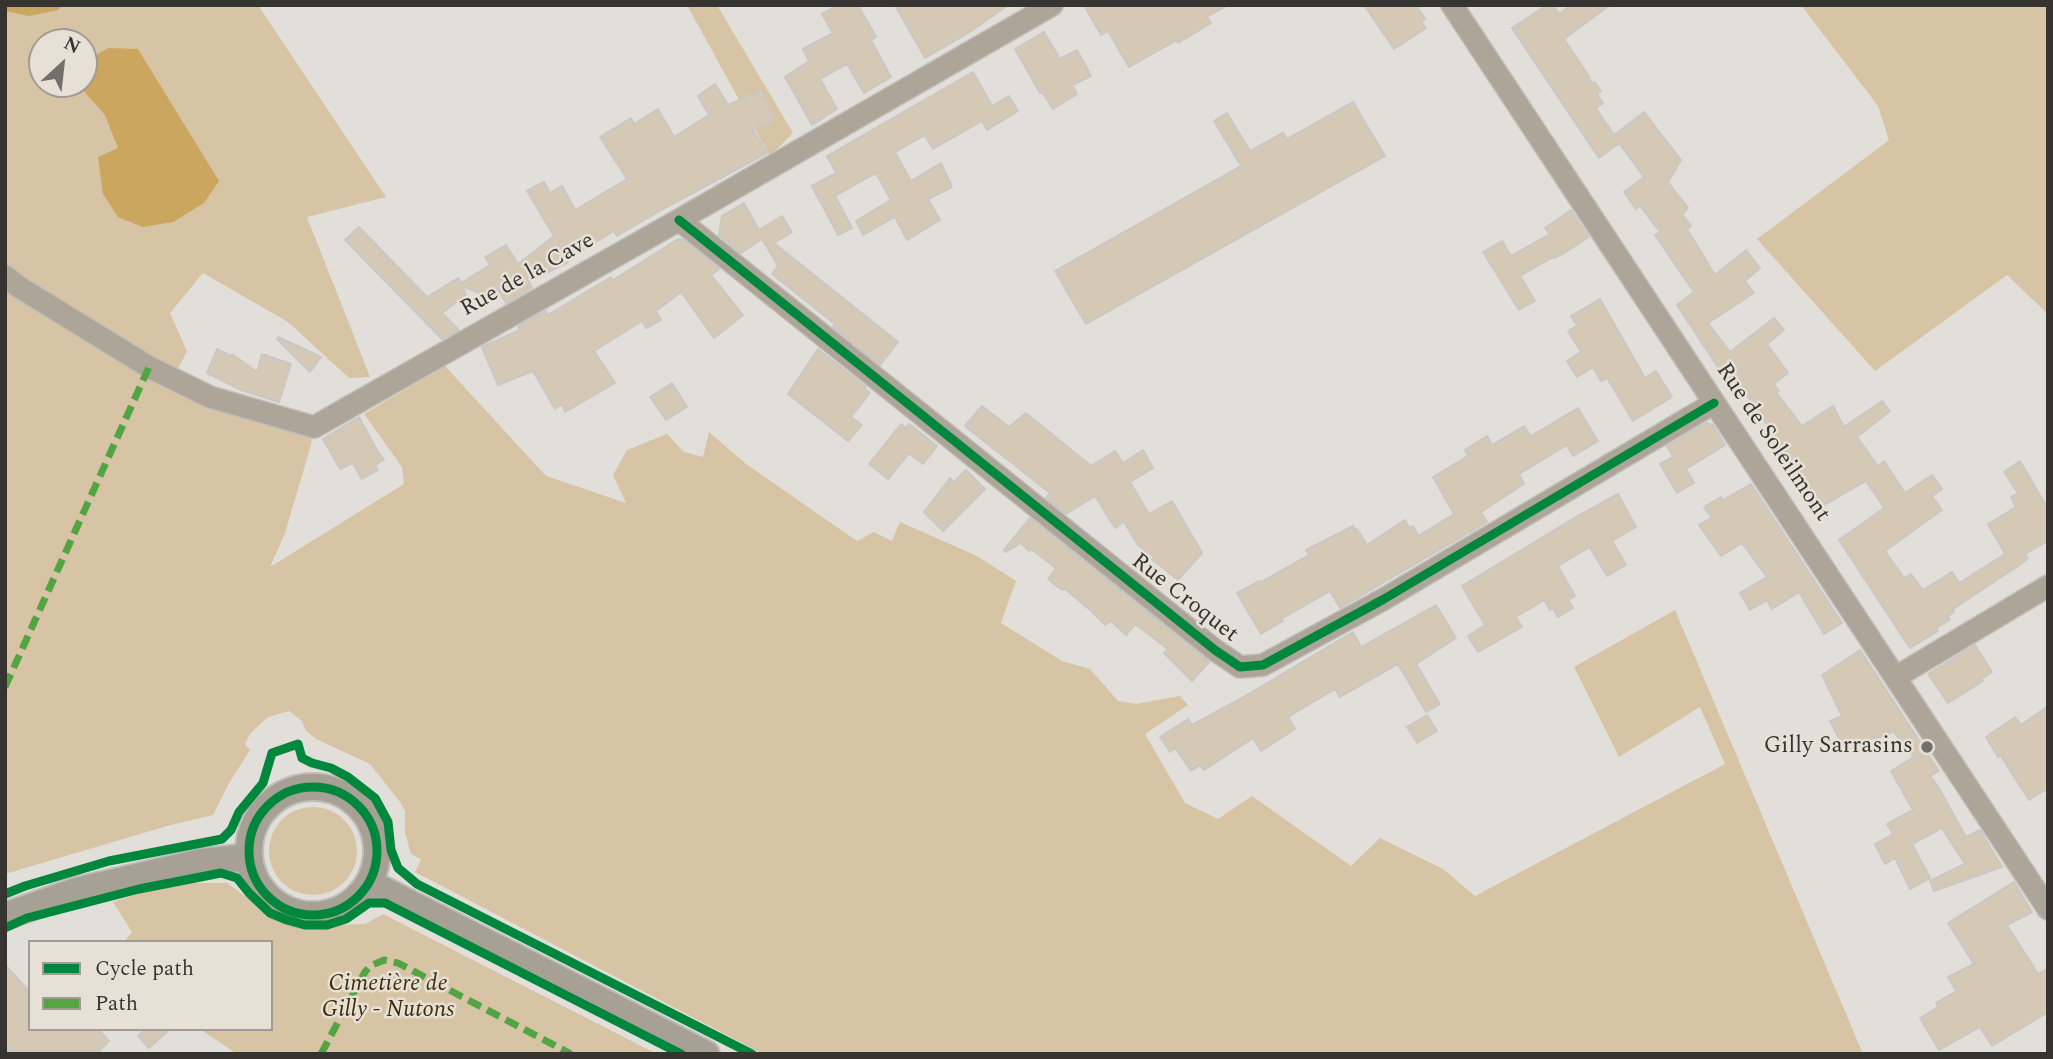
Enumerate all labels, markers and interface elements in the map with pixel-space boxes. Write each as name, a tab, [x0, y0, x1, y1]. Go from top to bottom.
north arrow	[28, 28, 98, 98]
text: N	[58, 29, 85, 62]
street label: Rue de la Cave	[456, 228, 600, 324]
street label: Rue de Soleilmont	[1709, 358, 1835, 528]
street label: Rue Croquet	[1125, 549, 1243, 649]
place label: Gilly Sarrasins	[1764, 733, 1913, 761]
marker: Gilly Sarrasins	[1919, 739, 1935, 755]
legend	[28, 940, 273, 1031]
text: Cycle path	[95, 953, 194, 985]
park label: Cimetière de Gilly - Nutons	[322, 971, 454, 1025]
text: Path	[95, 988, 138, 1020]

